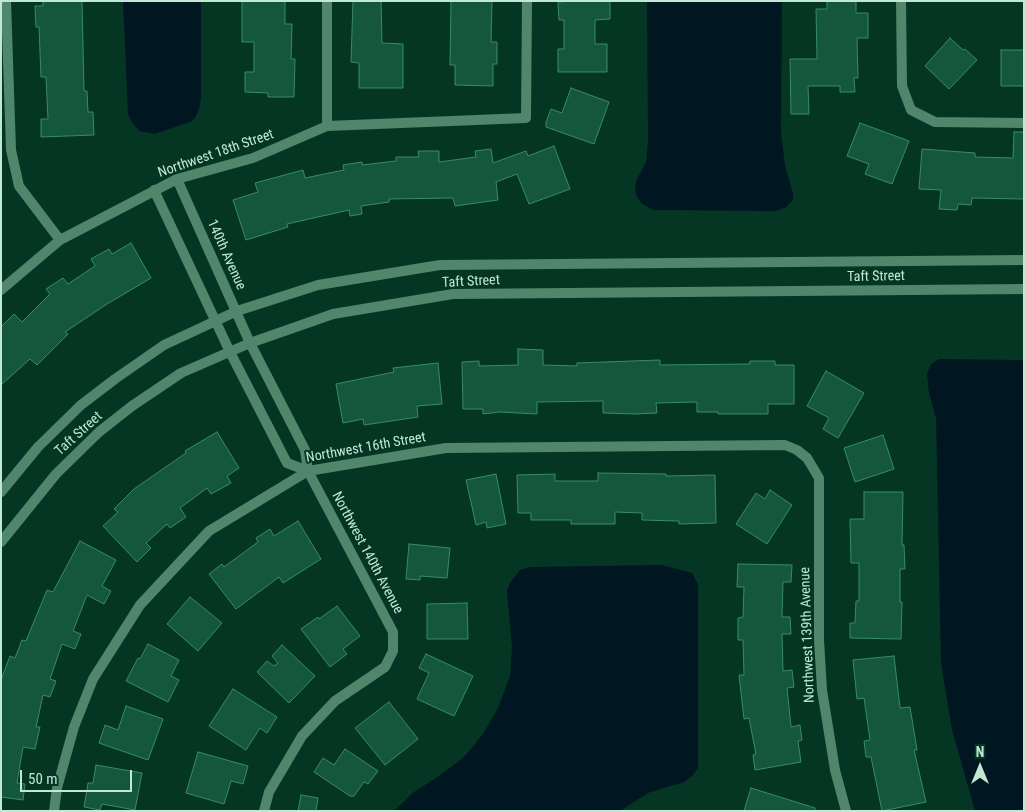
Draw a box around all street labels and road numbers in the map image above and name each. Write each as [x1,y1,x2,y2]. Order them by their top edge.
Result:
street label: Northwest 18th Street [156,126,276,182]
street label: 140th Avenue [203,217,249,293]
street label: Taft Street [847,268,905,286]
street label: Taft Street [442,272,500,292]
street label: Taft Street [52,408,106,460]
street label: Northwest 16th Street [305,429,427,467]
street label: Northwest 140th Avenue [328,489,406,617]
street label: Northwest 139th Avenue [797,567,819,703]

